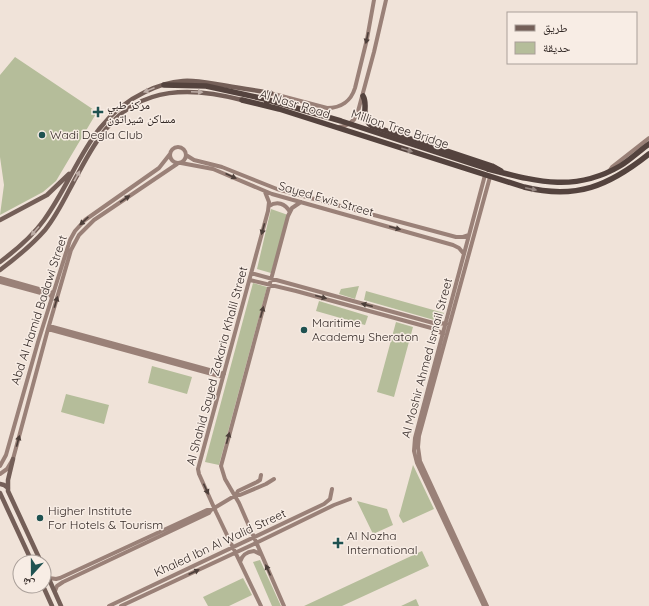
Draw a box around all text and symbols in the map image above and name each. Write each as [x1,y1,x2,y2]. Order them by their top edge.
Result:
legend [507,12,637,64]
text: طريق [543,20,568,35]
one-way arrow [363,32,369,45]
text: حديقة [543,40,571,55]
street label: Al Nasr Road [258,86,332,121]
one-way arrow [144,87,155,93]
one-way arrow [191,88,203,95]
place label: مركز طبي مساكن شيراتون [107,97,175,126]
marker: مركز طبي مساكن شيراتون [92,106,104,118]
street label: Million Tree Bridge [349,106,451,151]
place label: Wadi Degla Club [50,127,143,142]
marker: Wadi Degla Club [37,130,47,140]
one-way arrow [402,147,414,153]
one-way arrow [73,170,80,182]
one-way arrow [226,174,238,180]
street label: Sayed Ewis Street [277,178,375,219]
one-way arrow [525,186,537,192]
one-way arrow [120,195,131,203]
one-way arrow [80,216,89,225]
one-way arrow [260,224,266,236]
one-way arrow [389,225,401,231]
one-way arrow [30,226,39,237]
street label: Abd Al Hamid Badawi Street [7,233,70,387]
street label: Al Shahid Sayed Zakaria Khalil Street [183,265,250,467]
street label: Al Moshir Ahmed Ismail Street [398,276,455,439]
one-way arrow [315,295,327,301]
one-way arrow [53,296,59,308]
one-way arrow [361,302,373,308]
one-way arrow [259,306,265,318]
place label: Maritime Academy Sheraton [312,315,419,344]
marker: Maritime Academy Sheraton [299,325,309,335]
one-way arrow [226,431,232,444]
one-way arrow [15,434,21,446]
one-way arrow [203,484,209,495]
place label: Higher Institute For Hotels & Tourism [48,503,163,532]
street label: Khaled Ibn Al Walid Street [151,505,288,580]
marker: Higher Institute For Hotels & Tourism [35,513,45,523]
place label: Al Nozha International [347,528,417,557]
marker: Al Nozha International [332,537,344,549]
north arrow [12,554,52,594]
one-way arrow [264,564,270,576]
one-way arrow [188,569,200,575]
text: ش [20,574,37,592]

